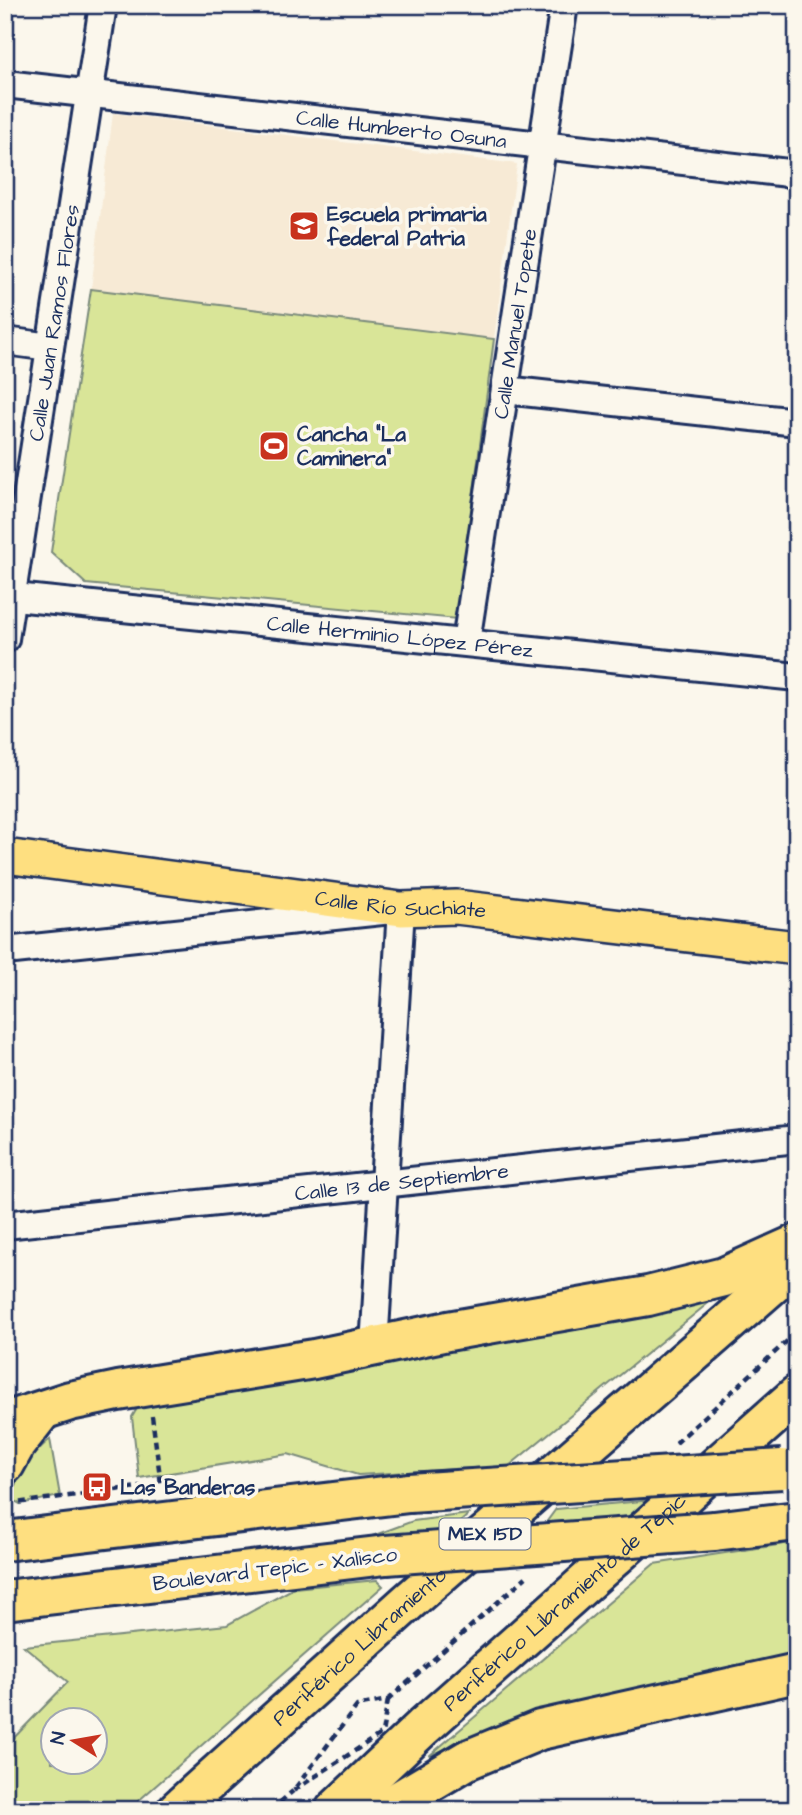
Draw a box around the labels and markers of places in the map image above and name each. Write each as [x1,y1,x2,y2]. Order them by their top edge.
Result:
place label: Escuela primaria federal Patria [326,200,487,253]
school or university icon: Escuela primaria federal Patria [287,209,321,243]
place label: Cancha "La Caminera" [297,420,406,473]
sports icon: Cancha "La Caminera" [257,429,291,463]
bus stop icon: Las Banderas [80,1470,114,1504]
place label: Las Banderas [120,1473,256,1502]

